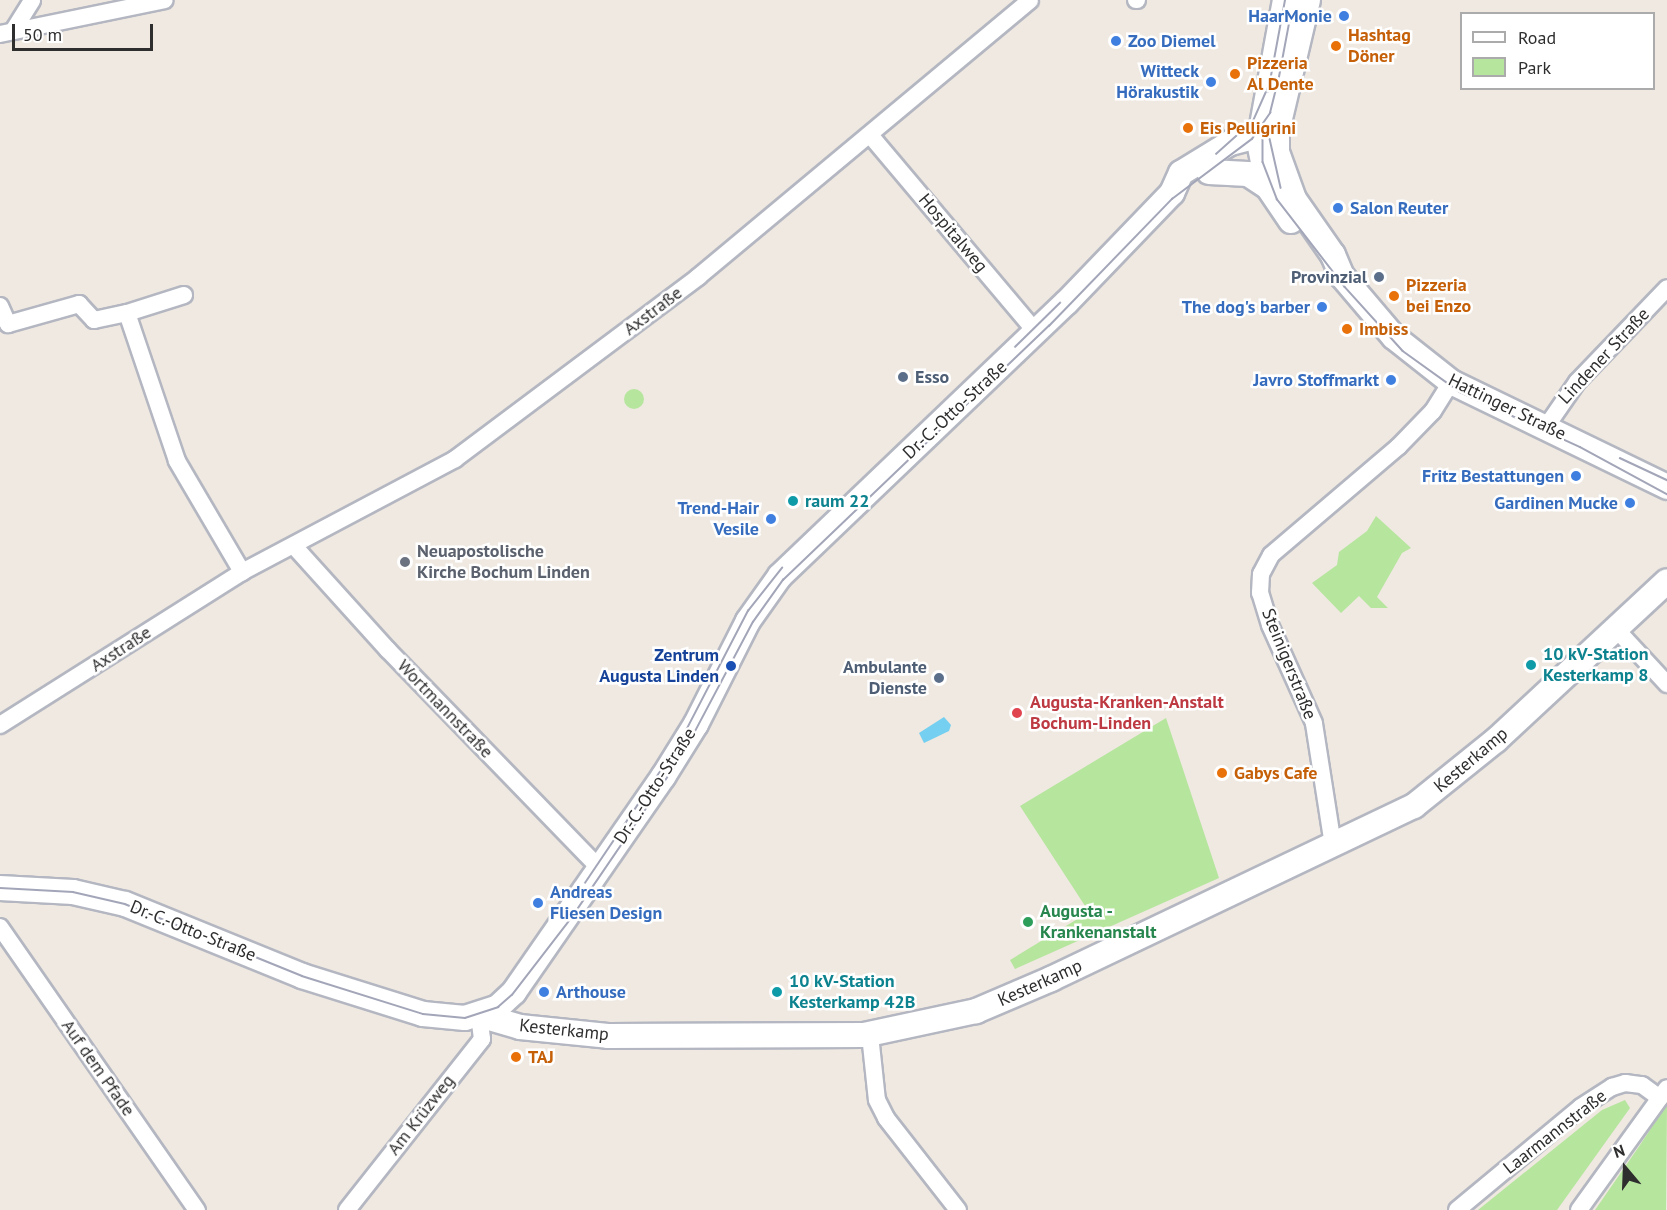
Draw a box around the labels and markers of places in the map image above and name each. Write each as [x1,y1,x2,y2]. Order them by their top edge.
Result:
place label: HaarMonie [1248,5,1332,27]
marker: HaarMonie [1337,9,1351,23]
place label: Hashtag Döner [1348,25,1411,68]
place label: Zoo Diemel [1128,30,1215,52]
marker: Zoo Diemel [1109,34,1123,48]
marker: Hashtag Döner [1329,39,1343,53]
place label: Pizzeria Al Dente [1247,53,1314,96]
place label: Witteck Hörakustik [1116,61,1199,104]
marker: Pizzeria Al Dente [1228,67,1242,81]
marker: Witteck Hörakustik [1204,75,1218,89]
place label: Eis Pelligrini [1200,117,1296,139]
marker: Eis Pelligrini [1181,121,1195,135]
place label: Salon Reuter [1350,197,1448,219]
marker: Salon Reuter [1331,201,1345,215]
place label: Provinzial [1291,266,1367,288]
marker: Provinzial [1372,270,1386,284]
place label: Pizzeria bei Enzo [1406,275,1471,318]
marker: Pizzeria bei Enzo [1387,289,1401,303]
place label: The dog's barber [1182,296,1310,318]
marker: The dog's barber [1315,300,1329,314]
place label: Imbiss [1359,318,1408,340]
marker: Imbiss [1340,322,1354,336]
place label: Esso [915,366,949,388]
place label: Javro Stoffmarkt [1253,369,1379,391]
marker: Esso [896,370,910,384]
marker: Javro Stoffmarkt [1384,373,1398,387]
place label: Fritz Bestattungen [1421,465,1564,487]
marker: Fritz Bestattungen [1569,469,1583,483]
place label: raum 22 [805,490,869,512]
place label: Gardinen Mucke [1494,492,1618,514]
marker: raum 22 [786,494,800,508]
marker: Gardinen Mucke [1623,496,1637,510]
place label: Trend-Hair Vesile [677,498,759,540]
marker: Trend-Hair Vesile [764,512,778,526]
place label: Neuapostolische Kirche Bochum Linden [417,541,590,584]
marker: Neuapostolische Kirche Bochum Linden [398,555,412,569]
place label: 10 kV-Station Kesterkamp 8 [1543,644,1648,686]
place label: Zentrum Augusta Linden [599,645,719,688]
place label: Ambulante Dienste [843,657,927,700]
marker: 10 kV-Station Kesterkamp 8 [1524,658,1538,672]
marker: Zentrum Augusta Linden [724,659,738,673]
marker: Ambulante Dienste [932,671,946,685]
place label: Augusta-Kranken-Anstalt Bochum-Linden [1030,692,1224,734]
marker: Augusta-Kranken-Anstalt Bochum-Linden [1008,704,1026,722]
place label: Gabys Cafe [1234,762,1318,784]
marker: Gabys Cafe [1215,766,1229,780]
place label: Andreas Fliesen Design [550,882,662,924]
marker: Andreas Fliesen Design [531,896,545,910]
place label: Augusta - Krankenanstalt [1040,901,1157,944]
marker: Augusta - Krankenanstalt [1021,915,1035,929]
place label: 10 kV-Station Kesterkamp 42B [789,971,915,1014]
place label: Arthouse [556,981,626,1003]
marker: Arthouse [537,985,551,999]
marker: 10 kV-Station Kesterkamp 42B [770,985,784,999]
place label: TAJ [528,1046,554,1068]
marker: TAJ [509,1050,523,1064]

